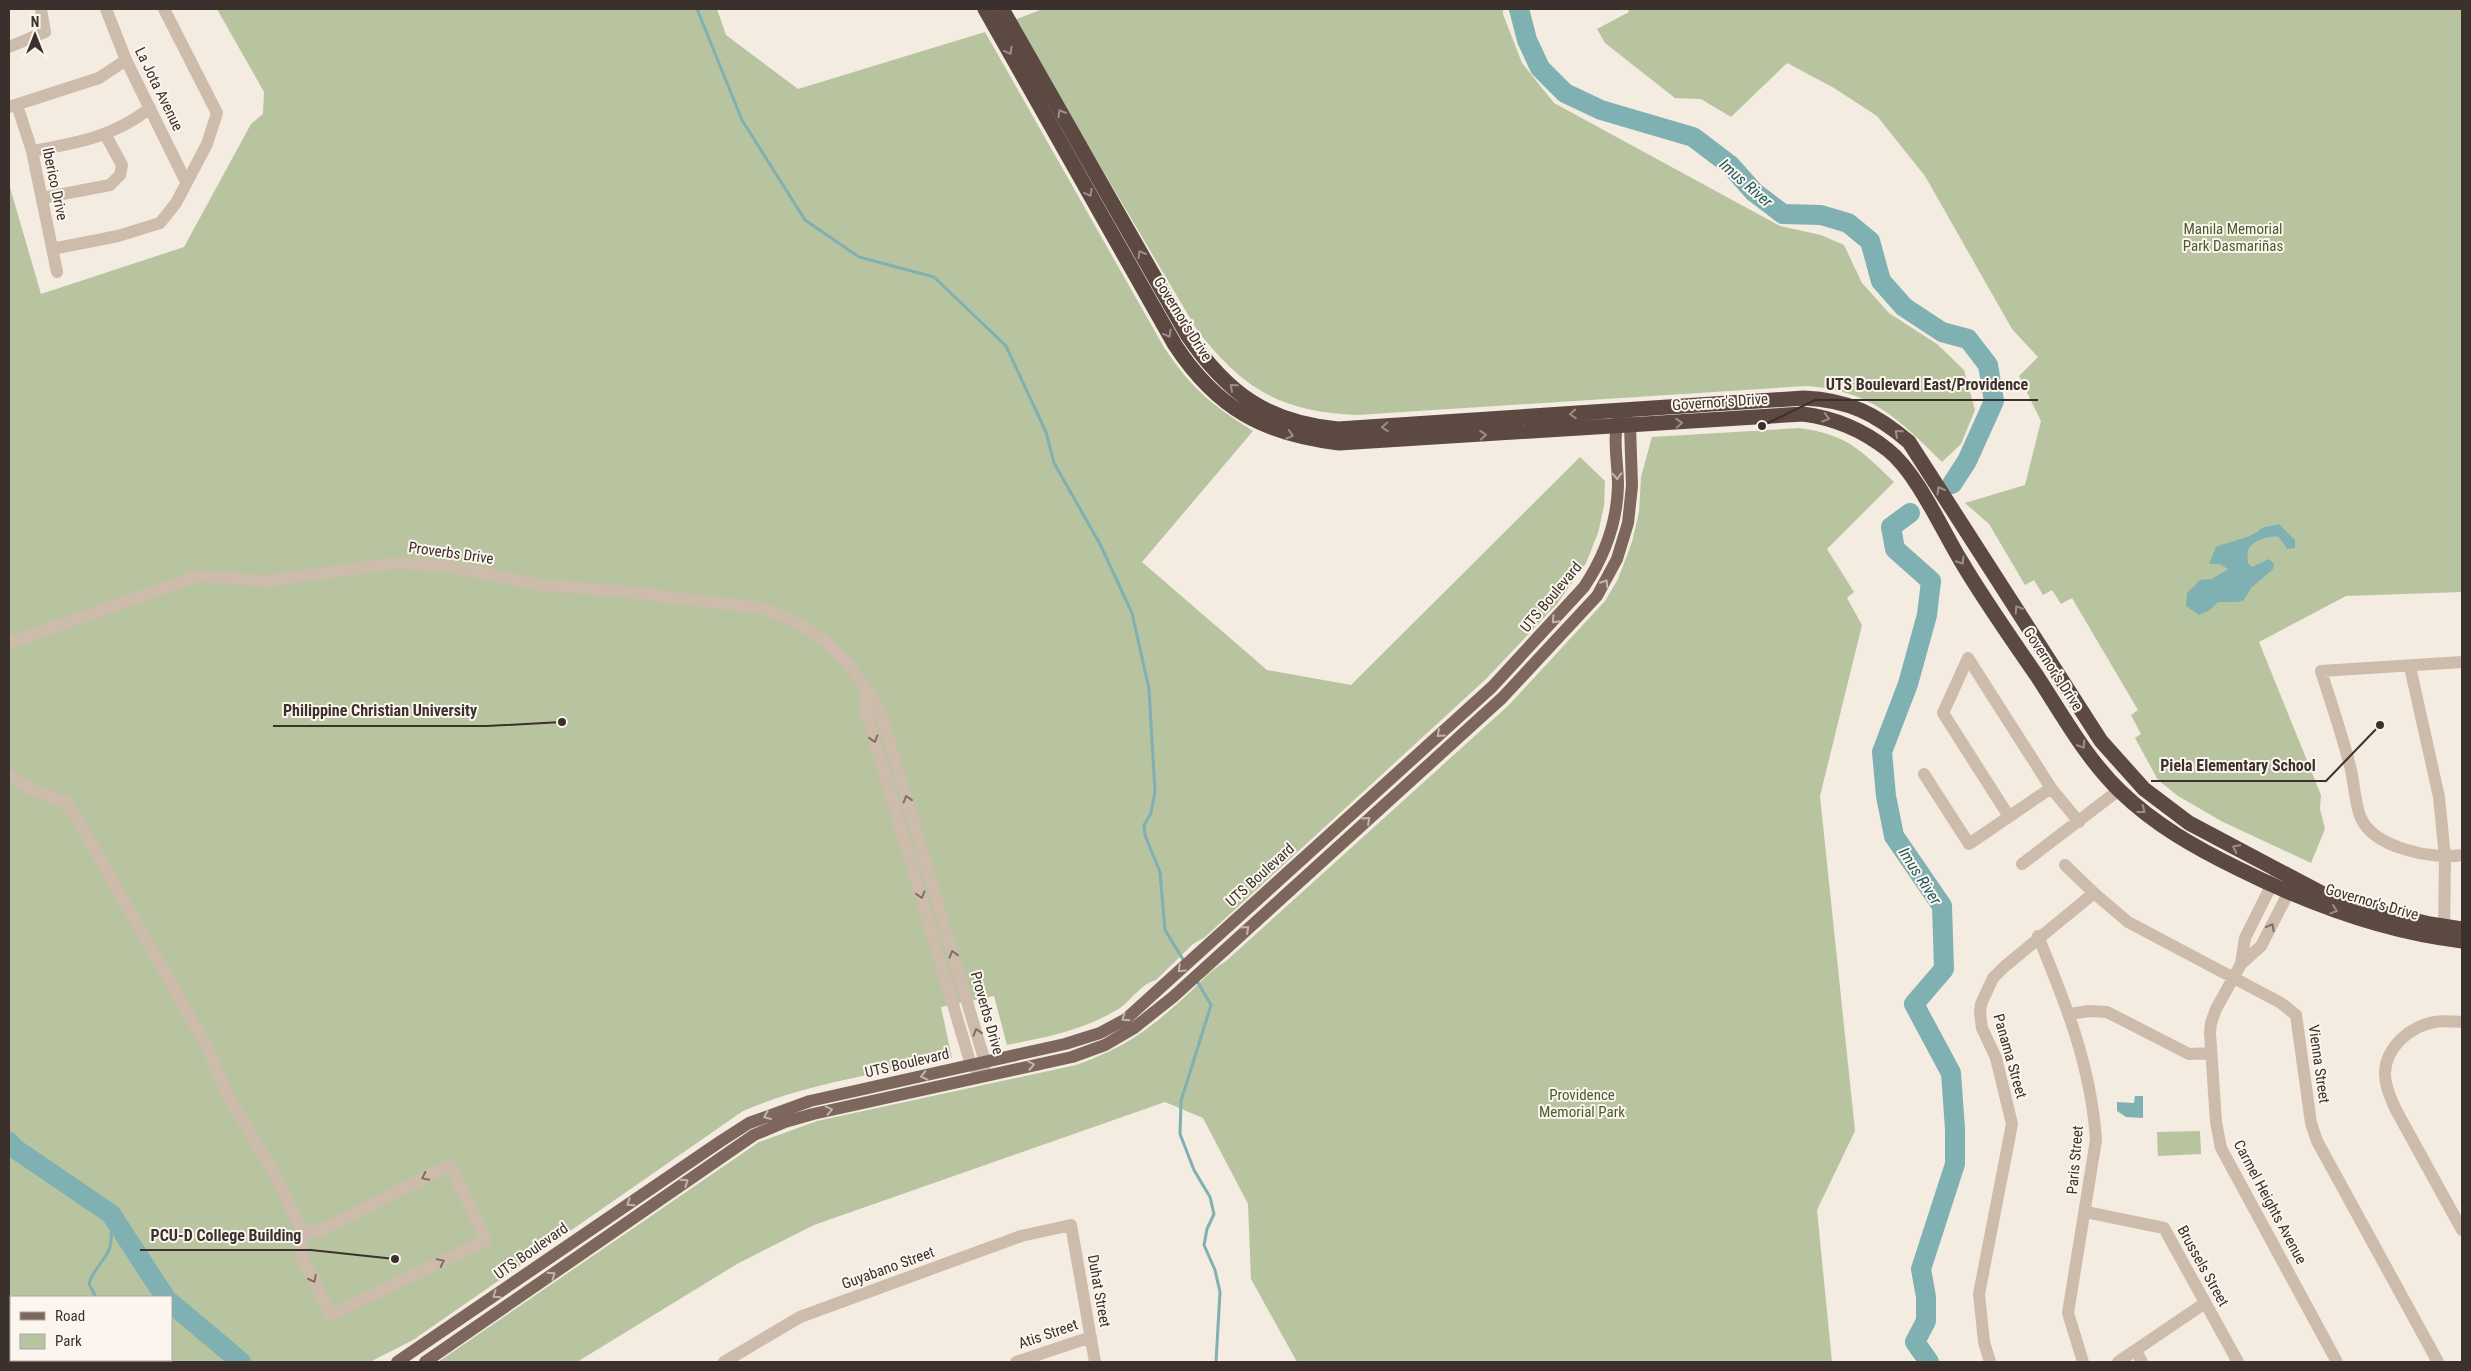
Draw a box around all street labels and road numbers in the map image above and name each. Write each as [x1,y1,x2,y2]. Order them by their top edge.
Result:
street label: La Jota Avenue [131,44,187,134]
street label: Iberico Drive [39,146,71,222]
street label: Governor's Drive [1150,274,1216,364]
street label: Governor's Drive [1672,390,1768,414]
street label: Proverbs Drive [407,538,495,568]
street label: UTS Boulevard [1516,558,1586,636]
street label: Governor's Drive [2019,624,2087,714]
street label: UTS Boulevard [1222,840,1298,910]
street label: Governor's Drive [2323,880,2421,924]
street label: Proverbs Drive [967,969,1007,1057]
street label: Panama Street [1989,1012,2031,1100]
street label: Vienna Street [2305,1024,2333,1104]
street label: UTS Boulevard [863,1045,951,1081]
street label: Paris Street [2063,1125,2087,1195]
street label: Carmel Heights Avenue [2230,1137,2310,1267]
street label: UTS Boulevard [491,1219,571,1283]
street label: Brussels Street [2173,1222,2233,1310]
street label: Guyabano Street [839,1243,937,1293]
street label: Duhat Street [1084,1253,1114,1329]
street label: Atis Street [1016,1315,1080,1353]

